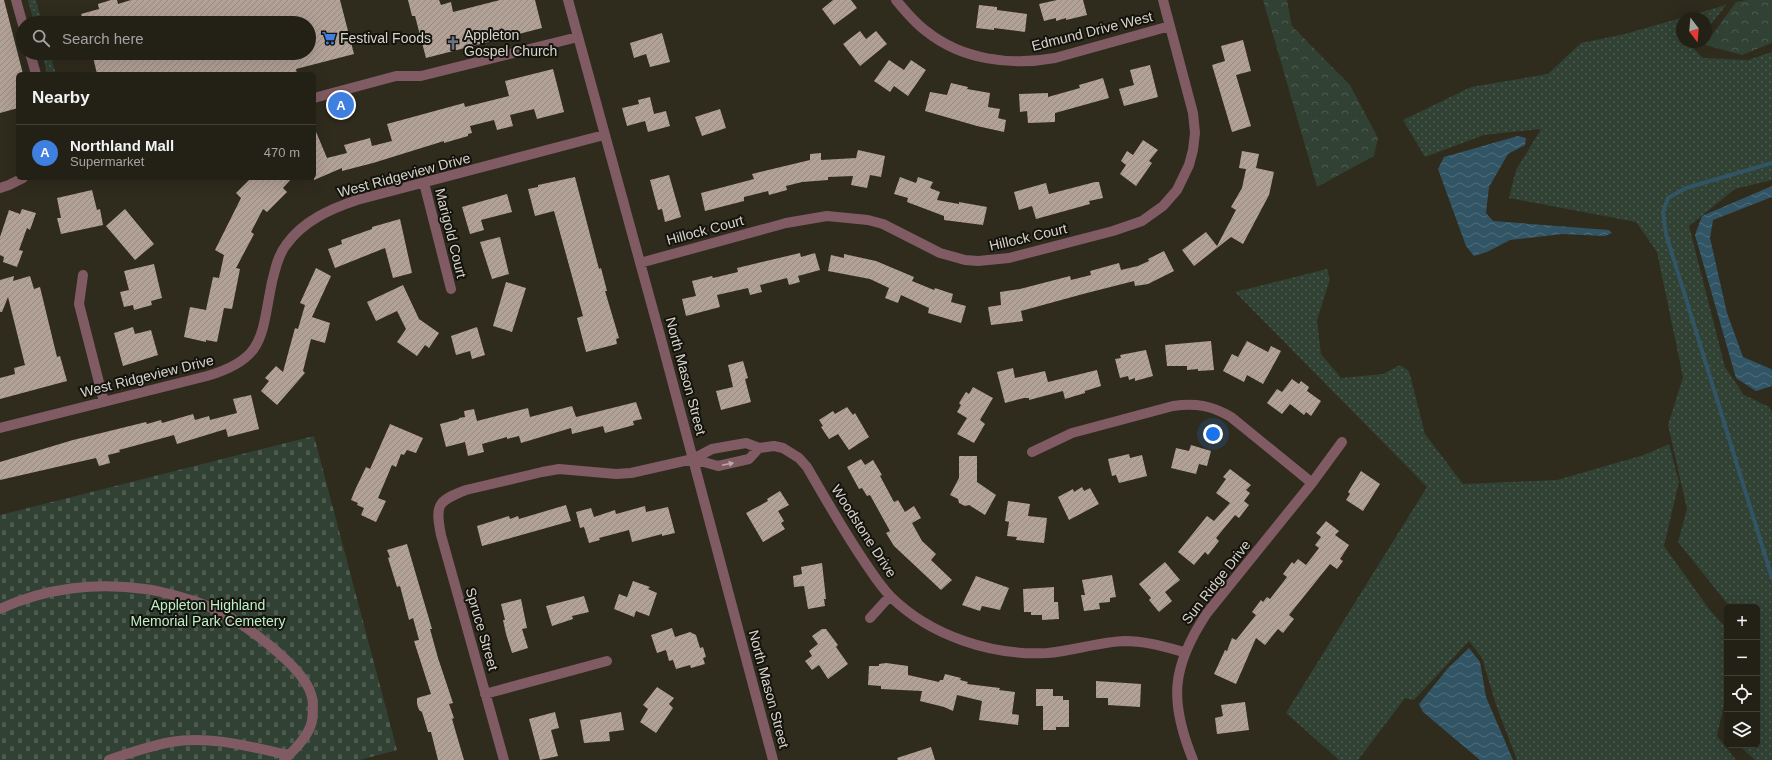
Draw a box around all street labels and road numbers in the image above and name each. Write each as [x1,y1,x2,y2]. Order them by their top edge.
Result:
street label: Edmund Drive West [1030,8,1154,54]
street label: West Ridgeview Drive [336,150,472,200]
street label: Marigold Court [432,187,470,280]
street label: Hillock Court [665,212,745,248]
street label: Hillock Court [988,220,1069,254]
street label: North Mason Street [663,315,709,437]
street label: West Ridgeview Drive [79,352,215,400]
street label: Woodstone Drive [828,482,900,580]
street label: Sun Ridge Drive [1178,537,1254,627]
street label: Spruce Street [463,586,502,672]
street label: North Mason Street [746,628,792,750]

